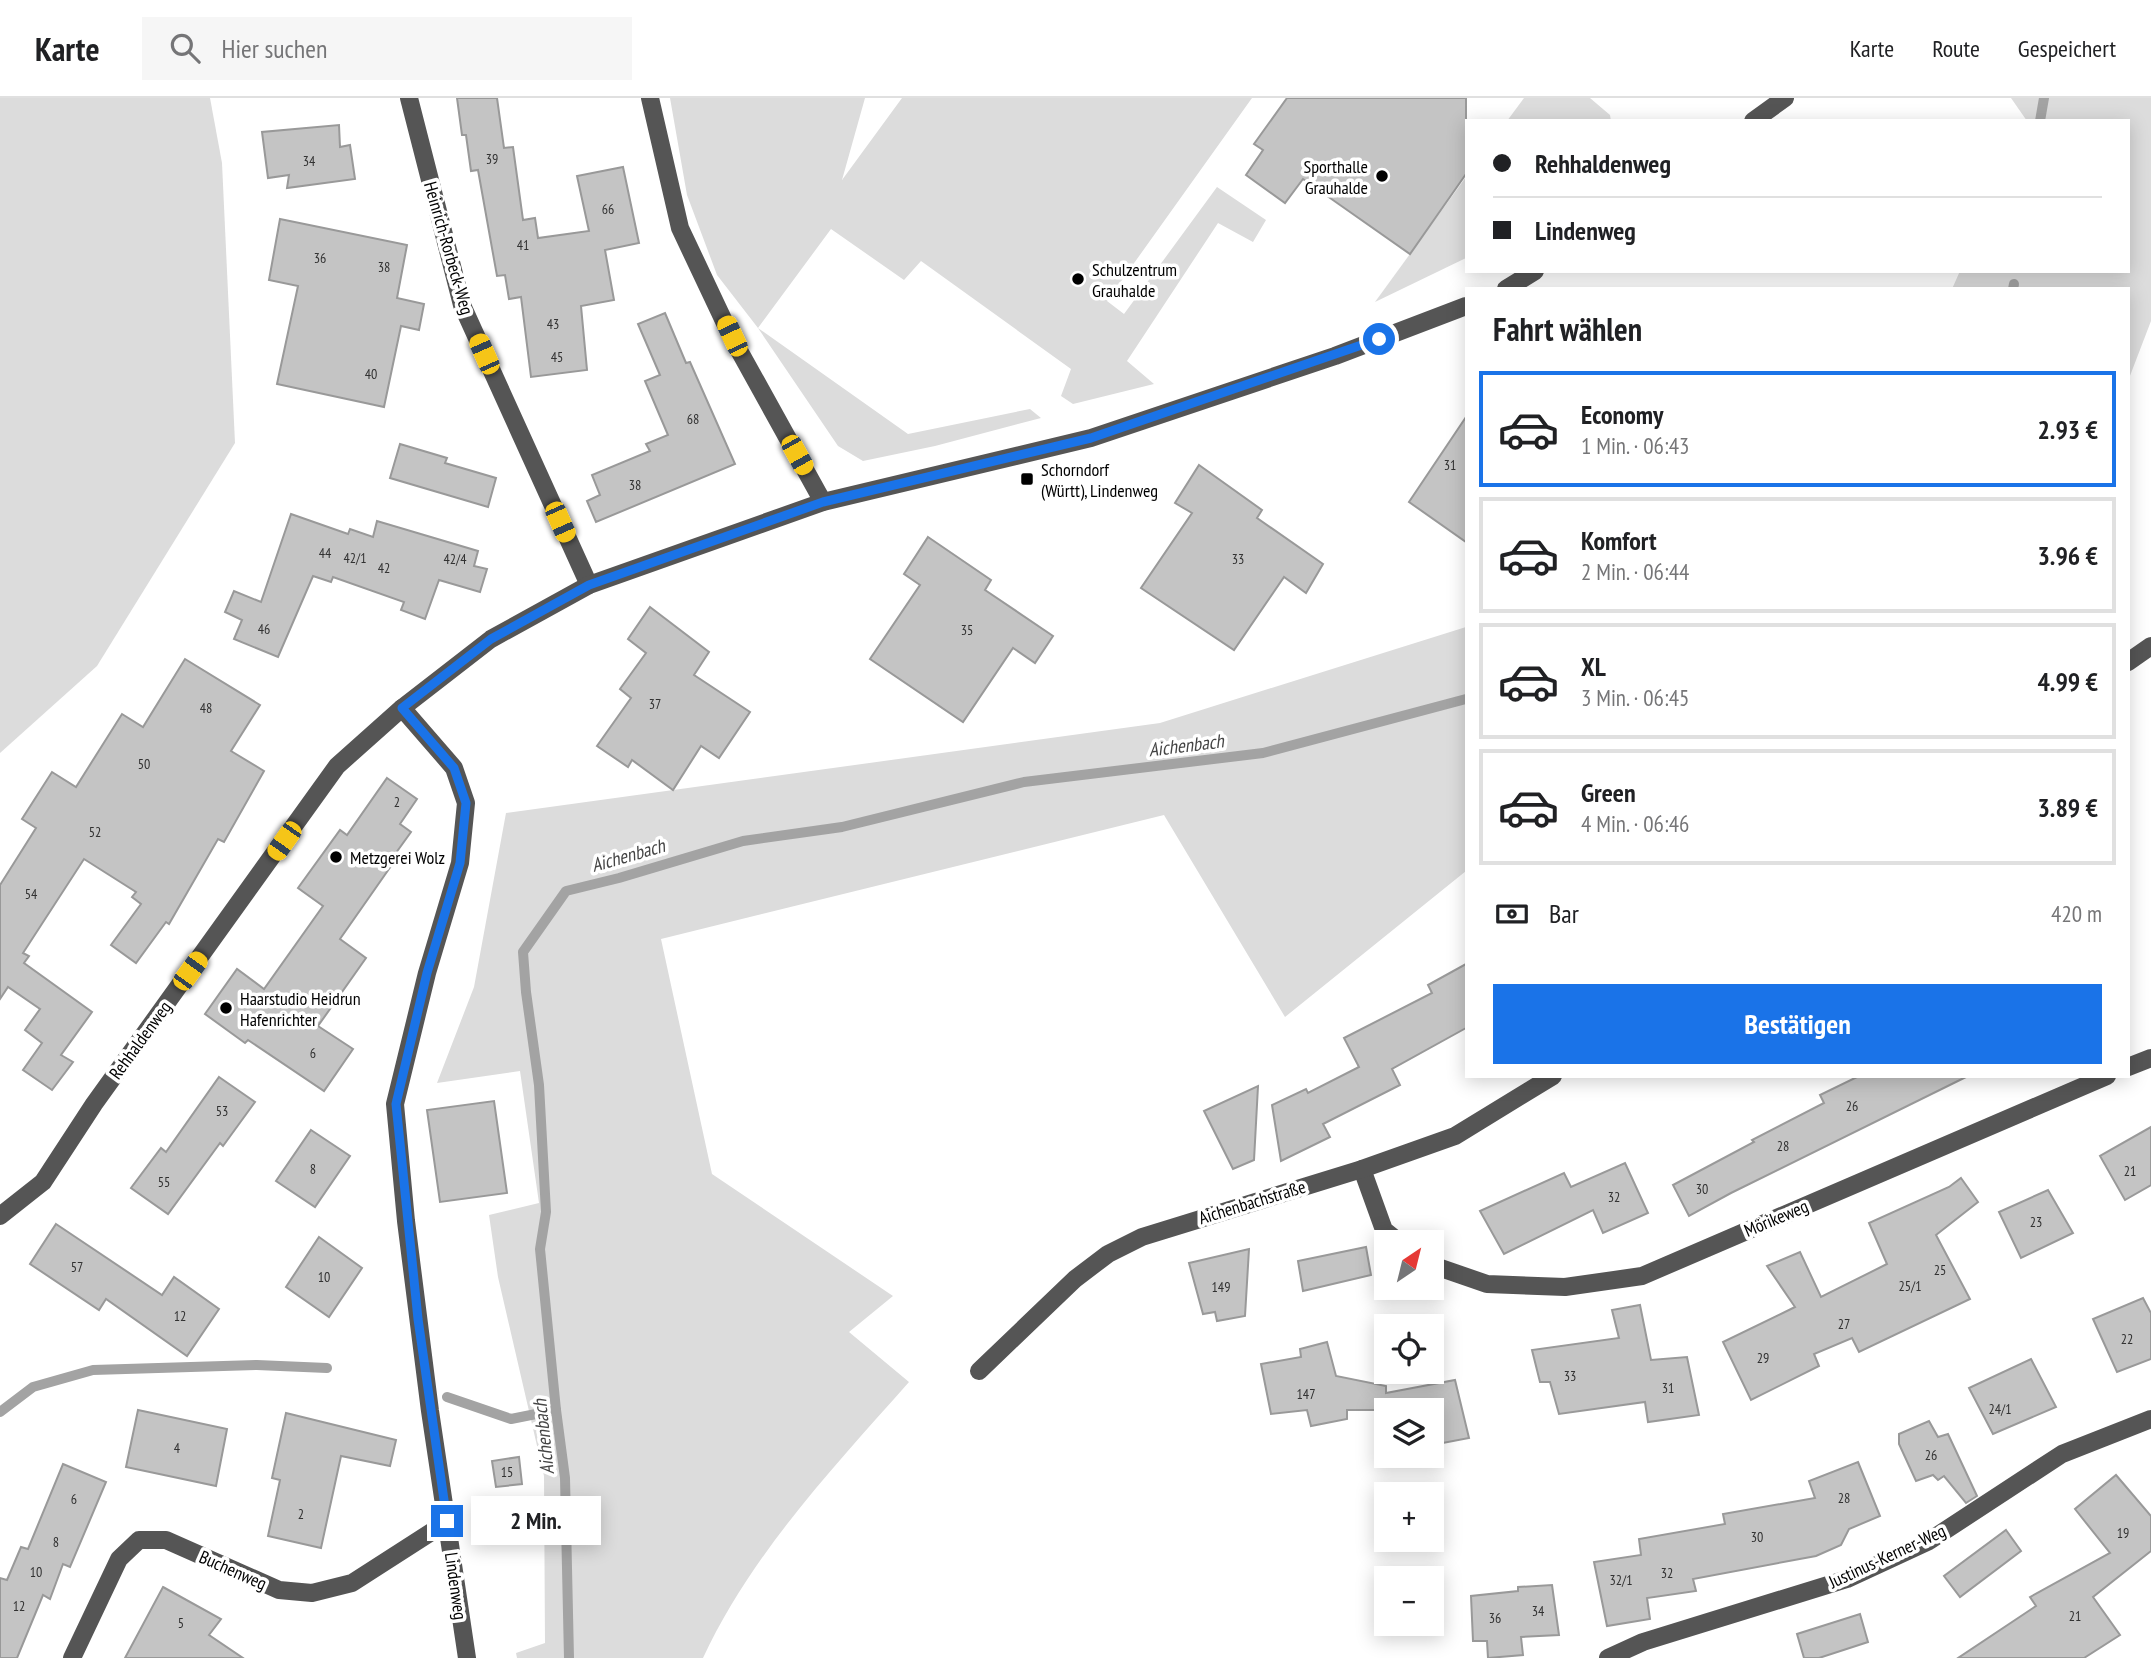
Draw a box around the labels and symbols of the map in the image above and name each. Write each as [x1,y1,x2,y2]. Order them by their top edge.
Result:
house number: 39 [486,150,498,168]
house number: 34 [303,152,316,170]
place label: Sporthalle Grauhalde [1303,155,1368,199]
marker: Sporthalle Grauhalde [1374,168,1390,184]
street label: Heinrich-Rorbeck-Weg [419,179,479,317]
house number: 66 [602,200,614,218]
house number: 41 [517,236,529,254]
house number: 36 [314,249,326,267]
house number: 38 [378,258,390,276]
place label: Schulzentrum Grauhalde [1092,258,1177,302]
marker: Schulzentrum Grauhalde [1070,271,1086,287]
car [714,313,751,359]
house number: 43 [547,315,559,333]
route start [1363,323,1395,355]
car [466,331,503,377]
house number: 45 [551,348,563,366]
house number: 40 [365,365,377,383]
house number: 68 [687,410,699,428]
car [778,432,817,478]
house number: 31 [1444,456,1456,474]
place label: Schorndorf (Württ), Lindenweg [1041,458,1158,502]
marker: Schorndorf (Württ), Lindenweg [1019,471,1035,487]
house number: 38 [629,476,641,494]
car [542,499,579,545]
house number: 44 [319,544,332,562]
house number: 42/1 [343,549,367,567]
house number: 42/4 [443,550,467,568]
house number: 33 [1232,550,1244,568]
house number: 42 [378,559,390,577]
house number: 46 [258,620,270,638]
house number: 35 [961,621,973,639]
house number: 37 [649,695,661,713]
house number: 48 [200,699,212,717]
water label: Aichenbach [1147,728,1226,762]
house number: 50 [138,755,150,773]
house number: 2 [394,793,400,811]
car [264,818,305,864]
house number: 52 [89,823,101,841]
water label: Aichenbach [588,833,669,877]
place label: Metzgerei Wolz [350,846,445,869]
marker: Metzgerei Wolz [328,849,344,865]
house number: 54 [25,885,38,903]
car [170,948,211,994]
place label: Haarstudio Heidrun Hafenrichter [240,987,361,1031]
street label: Rehhaldenweg [104,996,176,1084]
marker: Haarstudio Heidrun Hafenrichter [218,1000,234,1016]
house number: 6 [310,1044,316,1062]
house number: 26 [1846,1097,1858,1115]
house number: 53 [216,1102,228,1120]
house number: 28 [1777,1137,1789,1155]
house number: 8 [310,1160,316,1178]
house number: 21 [2124,1162,2136,1180]
house number: 55 [158,1173,170,1191]
street label: Aichenbachstraße [1196,1175,1308,1229]
house number: 30 [1696,1180,1708,1198]
house number: 32 [1608,1188,1620,1206]
street label: Mörikeweg [1740,1194,1812,1242]
house number: 23 [2030,1213,2042,1231]
north arrow [1374,1230,1444,1300]
house number: 57 [71,1258,83,1276]
house number: 25 [1934,1261,1946,1279]
house number: 10 [318,1268,330,1286]
house number: 25/1 [1898,1277,1922,1295]
house number: 149 [1212,1278,1230,1296]
house number: 12 [174,1307,186,1325]
house number: 27 [1838,1315,1850,1333]
house number: 22 [2121,1330,2133,1348]
house number: 29 [1757,1349,1769,1367]
house number: 33 [1564,1367,1576,1385]
house number: 31 [1662,1379,1674,1397]
house number: 147 [1297,1385,1315,1403]
water label: Aichenbach [527,1397,559,1476]
house number: 24/1 [1988,1400,2012,1418]
house number: 4 [174,1439,181,1457]
house number: 26 [1925,1446,1937,1464]
house number: 15 [501,1463,513,1481]
house number: 28 [1838,1489,1850,1507]
house number: 6 [71,1490,77,1508]
callout: 2 Min. [472,1496,601,1546]
house number: 2 [298,1505,304,1523]
route end [431,1505,463,1537]
street label: Justinus-Kerner-Weg [1824,1519,1949,1594]
house number: 19 [2117,1524,2129,1542]
house number: 30 [1751,1528,1763,1546]
house number: 8 [53,1533,59,1551]
street label: Buchenweg [196,1545,270,1595]
street label: Lindenweg [440,1551,472,1621]
house number: 10 [30,1563,42,1581]
house number: 32 [1661,1564,1673,1582]
house number: 32/1 [1609,1571,1633,1589]
house number: 12 [13,1597,25,1615]
house number: 34 [1532,1602,1545,1620]
house number: 21 [2069,1607,2081,1625]
house number: 36 [1489,1609,1501,1627]
house number: 5 [178,1614,184,1632]

